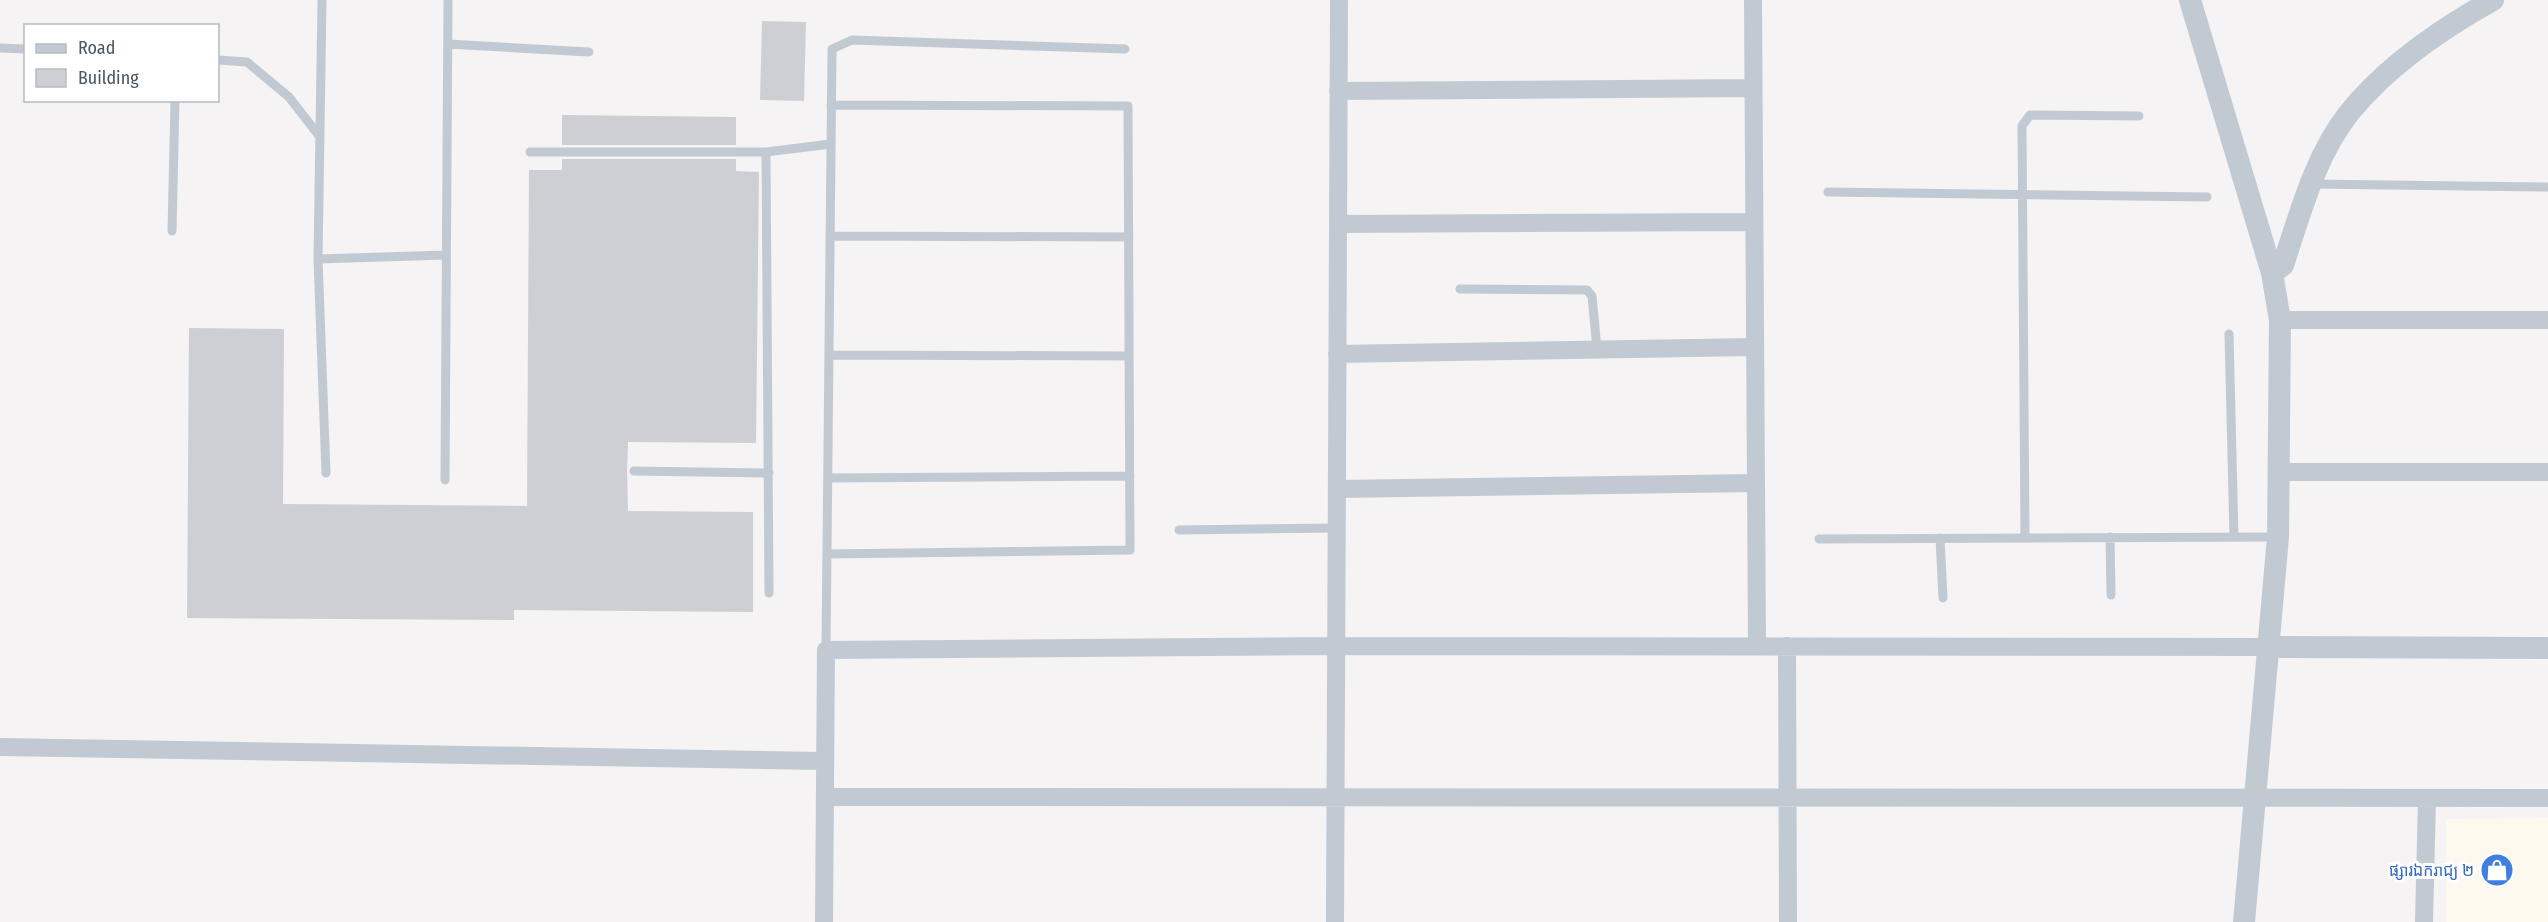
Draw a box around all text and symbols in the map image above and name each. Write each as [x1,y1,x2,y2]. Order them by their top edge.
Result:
legend [24,24,219,102]
text: Road [78,37,115,59]
text: Building [78,67,139,89]
shop icon: ផ្សារឯករាជ្យ ២ [2479,852,2515,888]
place label: ផ្សារឯករាជ្យ ២ [2389,861,2474,880]

